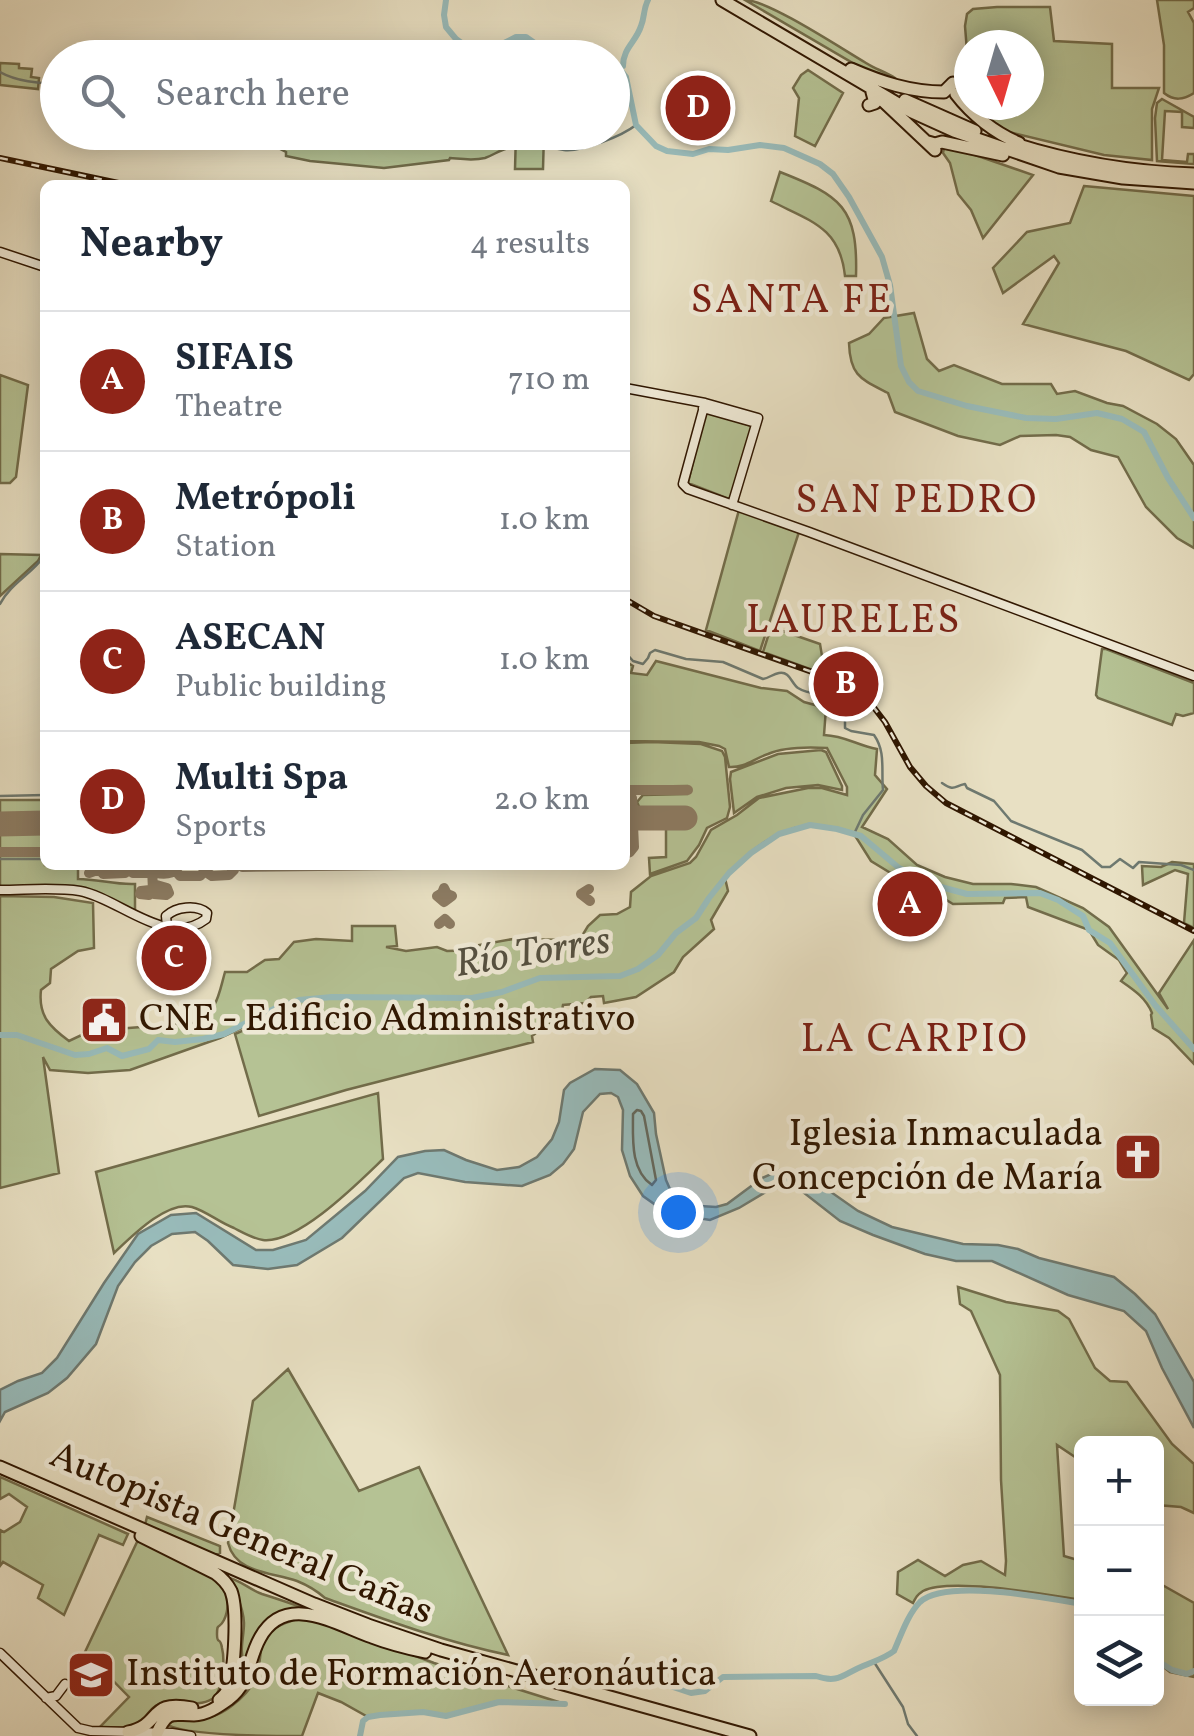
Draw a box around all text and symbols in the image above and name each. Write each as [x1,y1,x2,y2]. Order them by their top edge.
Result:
north arrow [954,30,1044,120]
search box [40,40,630,150]
icon: search [75,68,130,123]
text: Search here [155,69,350,122]
pin: D [666,70,730,146]
text: Nearby [80,216,223,275]
text: 4 results [470,223,590,267]
district label: SANTA FE [690,274,894,330]
text: SIFAIS [175,333,294,386]
text: A [101,359,124,403]
text: 710 m [508,359,590,403]
text: Theatre [175,386,283,430]
text: Metrópoli [175,473,356,526]
district label: SAN PEDRO [795,474,1039,530]
text: B [102,499,123,543]
text: 1.0 km [499,499,590,543]
text: Station [175,526,276,570]
district label: LAURELES [746,594,962,650]
text: ASECAN [175,613,326,666]
text: C [102,639,123,683]
text: 1.0 km [499,639,590,683]
pin: B [814,646,878,722]
text: Public building [175,666,387,710]
text: Multi Spa [175,753,348,806]
text: D [101,779,124,823]
text: 2.0 km [494,779,590,823]
text: Sports [175,806,266,850]
pin: A [878,866,942,942]
water label: Río Torres [451,914,615,994]
pin: C [142,920,206,996]
public building icon: CNE - Edificio Administrativo [78,994,130,1046]
place label: CNE - Edificio Administrativo [139,994,635,1047]
district label: LA CARPIO [801,1013,1029,1069]
place label: Iglesia Inmaculada Concepción de María [752,1109,1103,1206]
church icon: Iglesia Inmaculada Concepción de María [1112,1131,1164,1183]
your location [653,1187,704,1238]
street label: Autopista General Cañas [41,1430,441,1640]
map controls [1074,1436,1164,1706]
button: + [1074,1436,1164,1526]
button: − [1074,1526,1164,1616]
button: layers [1074,1616,1164,1706]
school or university icon: Instituto de Formación Aeronáutica [65,1649,117,1701]
place label: Instituto de Formación Aeronáutica [126,1649,717,1702]

